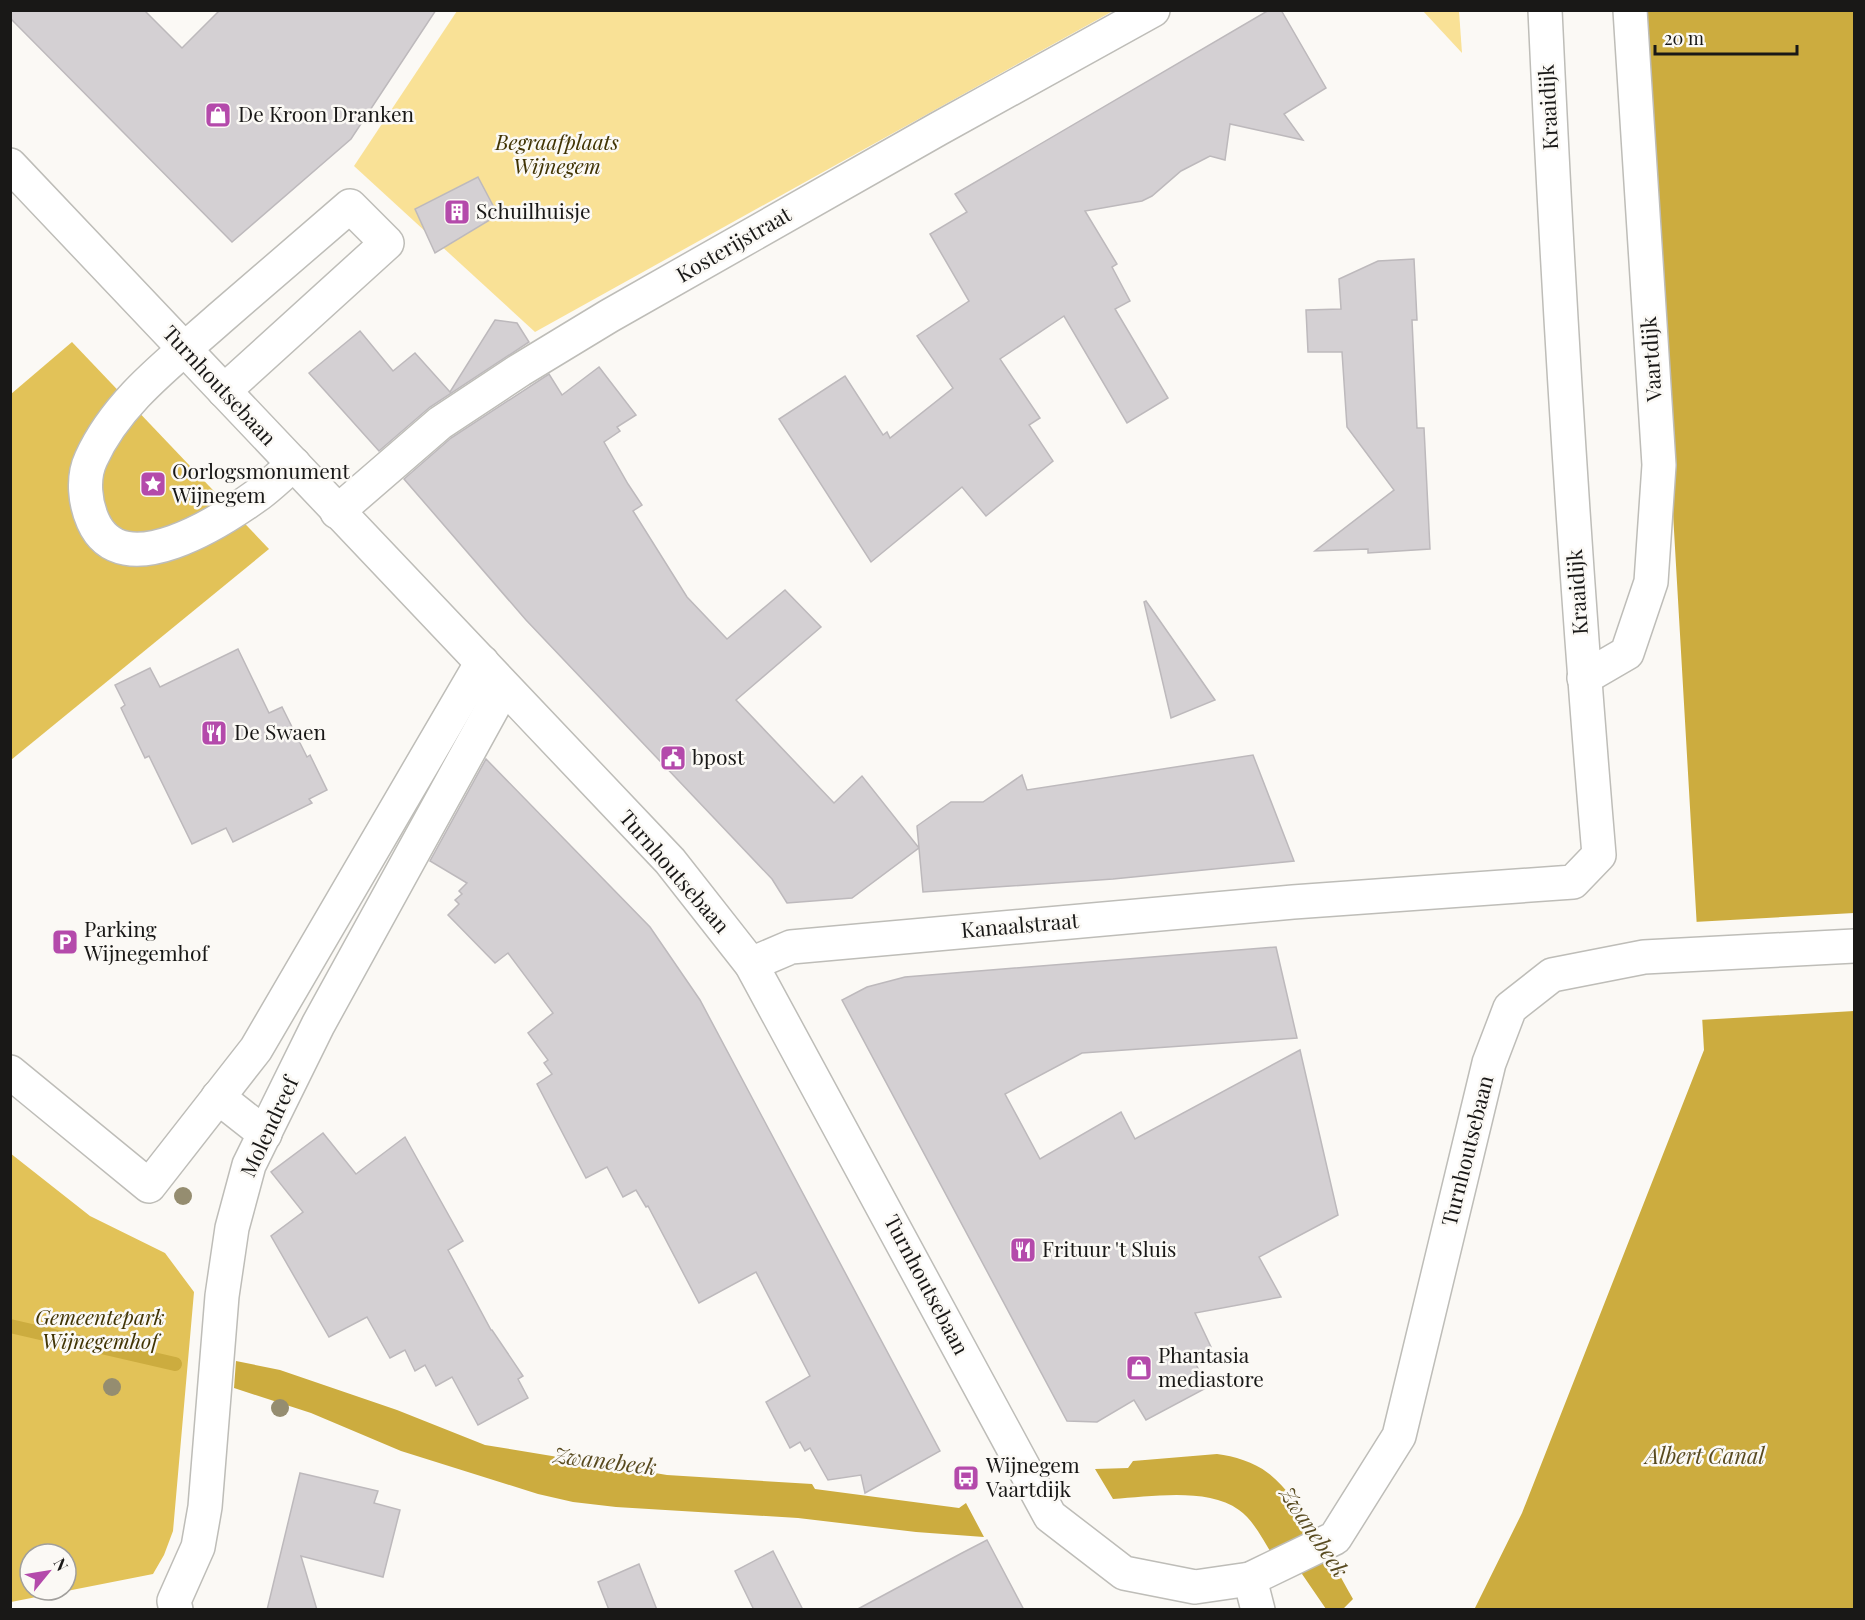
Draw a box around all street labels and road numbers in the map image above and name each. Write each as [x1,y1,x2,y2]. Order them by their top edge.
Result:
street label: Kraaidijk [1531,63,1563,151]
street label: Kosterijstraat [670,199,796,287]
street label: Vaartdijk [1633,315,1667,404]
street label: Turnhoutsebaan [158,319,284,451]
street label: Kraaidijk [1559,548,1593,636]
street label: Turnhoutsebaan [614,803,737,938]
street label: Kanaalstraat [960,905,1080,943]
street label: Molendreef [233,1070,304,1181]
street label: Turnhoutsebaan [1434,1072,1498,1229]
street label: Turnhoutsebaan [879,1209,977,1359]

